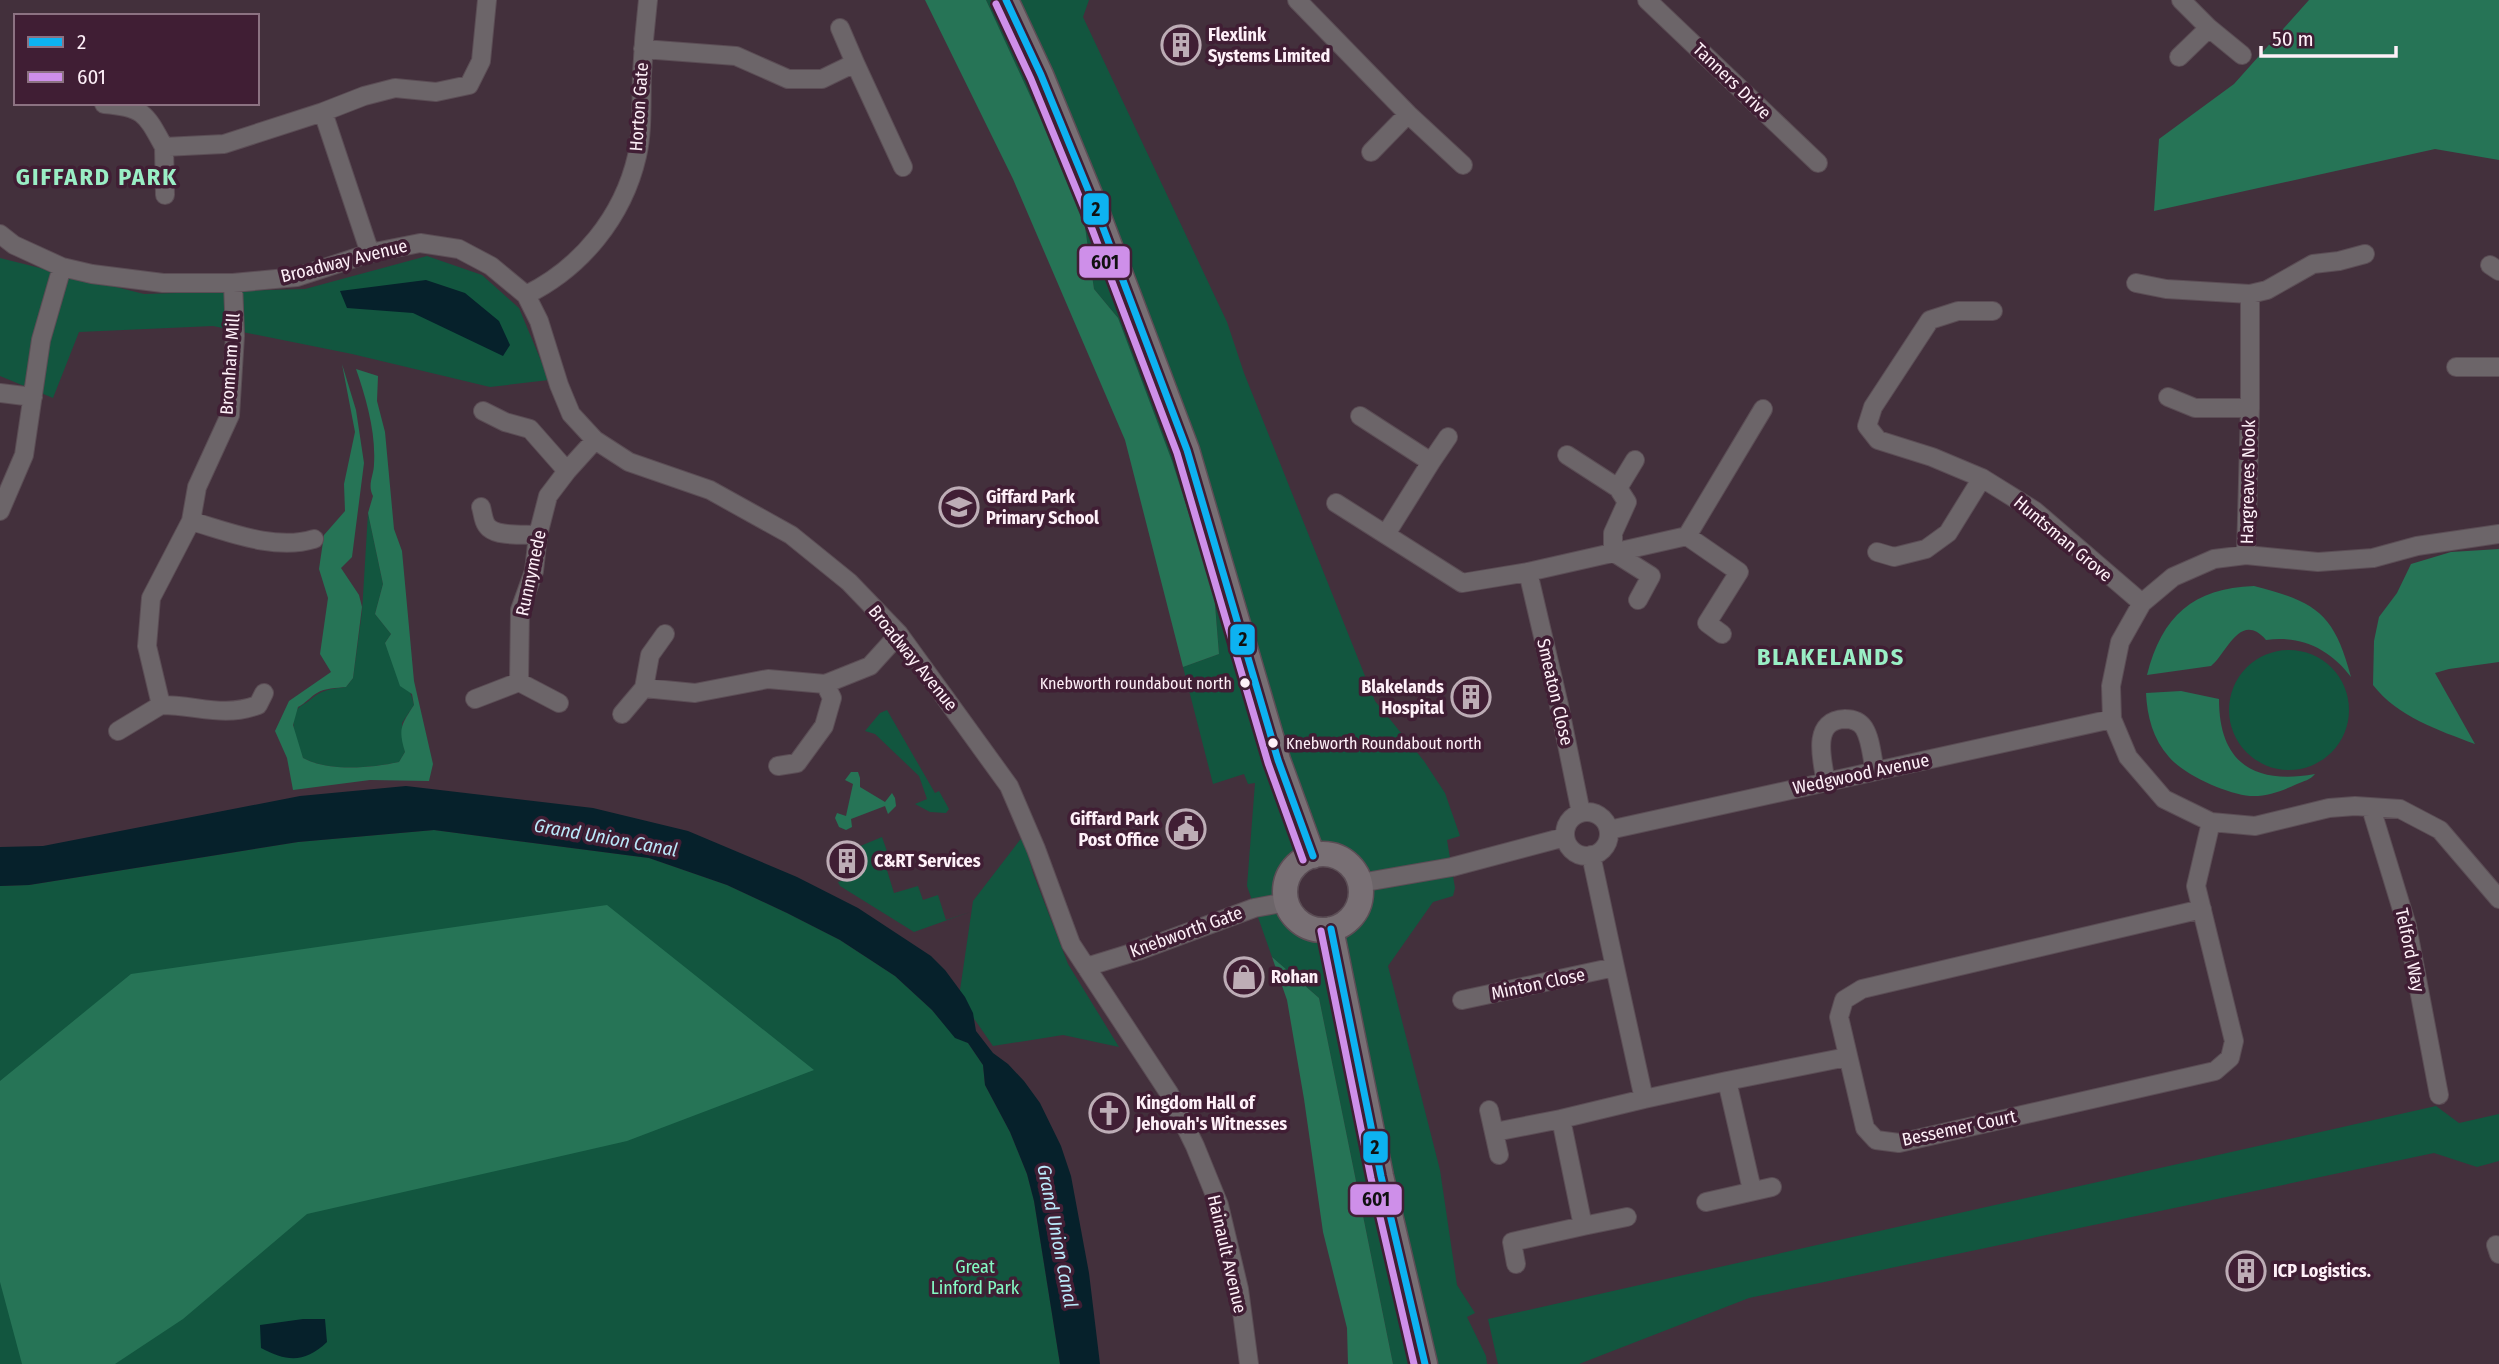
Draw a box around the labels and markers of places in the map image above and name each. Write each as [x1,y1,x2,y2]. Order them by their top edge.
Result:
building icon: Flexlink Systems Limited [1160,24,1202,66]
place label: Flexlink Systems Limited [1208,24,1330,67]
school or university icon: Giffard Park Primary School [938,486,980,528]
place label: Giffard Park Primary School [986,486,1099,529]
place label: Knebworth roundabout north [1040,674,1232,693]
marker: Knebworth roundabout north [1238,676,1252,690]
place label: Blakelands Hospital [1361,676,1444,719]
building icon: Blakelands Hospital [1450,676,1492,718]
place label: Knebworth Roundabout north [1286,734,1482,753]
marker: Knebworth Roundabout north [1266,736,1280,750]
place label: Giffard Park Post Office [1070,808,1160,851]
public building icon: Giffard Park Post Office [1165,808,1207,850]
building icon: C&RT Services [826,840,868,882]
place label: C&RT Services [874,850,981,872]
shop icon: Rohan [1223,956,1265,998]
place label: Rohan [1271,966,1318,988]
church icon: Kingdom Hall of Jehovah's Witnesses [1088,1092,1130,1134]
place label: Kingdom Hall of Jehovah's Witnesses [1135,1092,1287,1135]
building icon: ICP Logistics. [2225,1250,2267,1292]
place label: ICP Logistics. [2273,1260,2371,1282]

